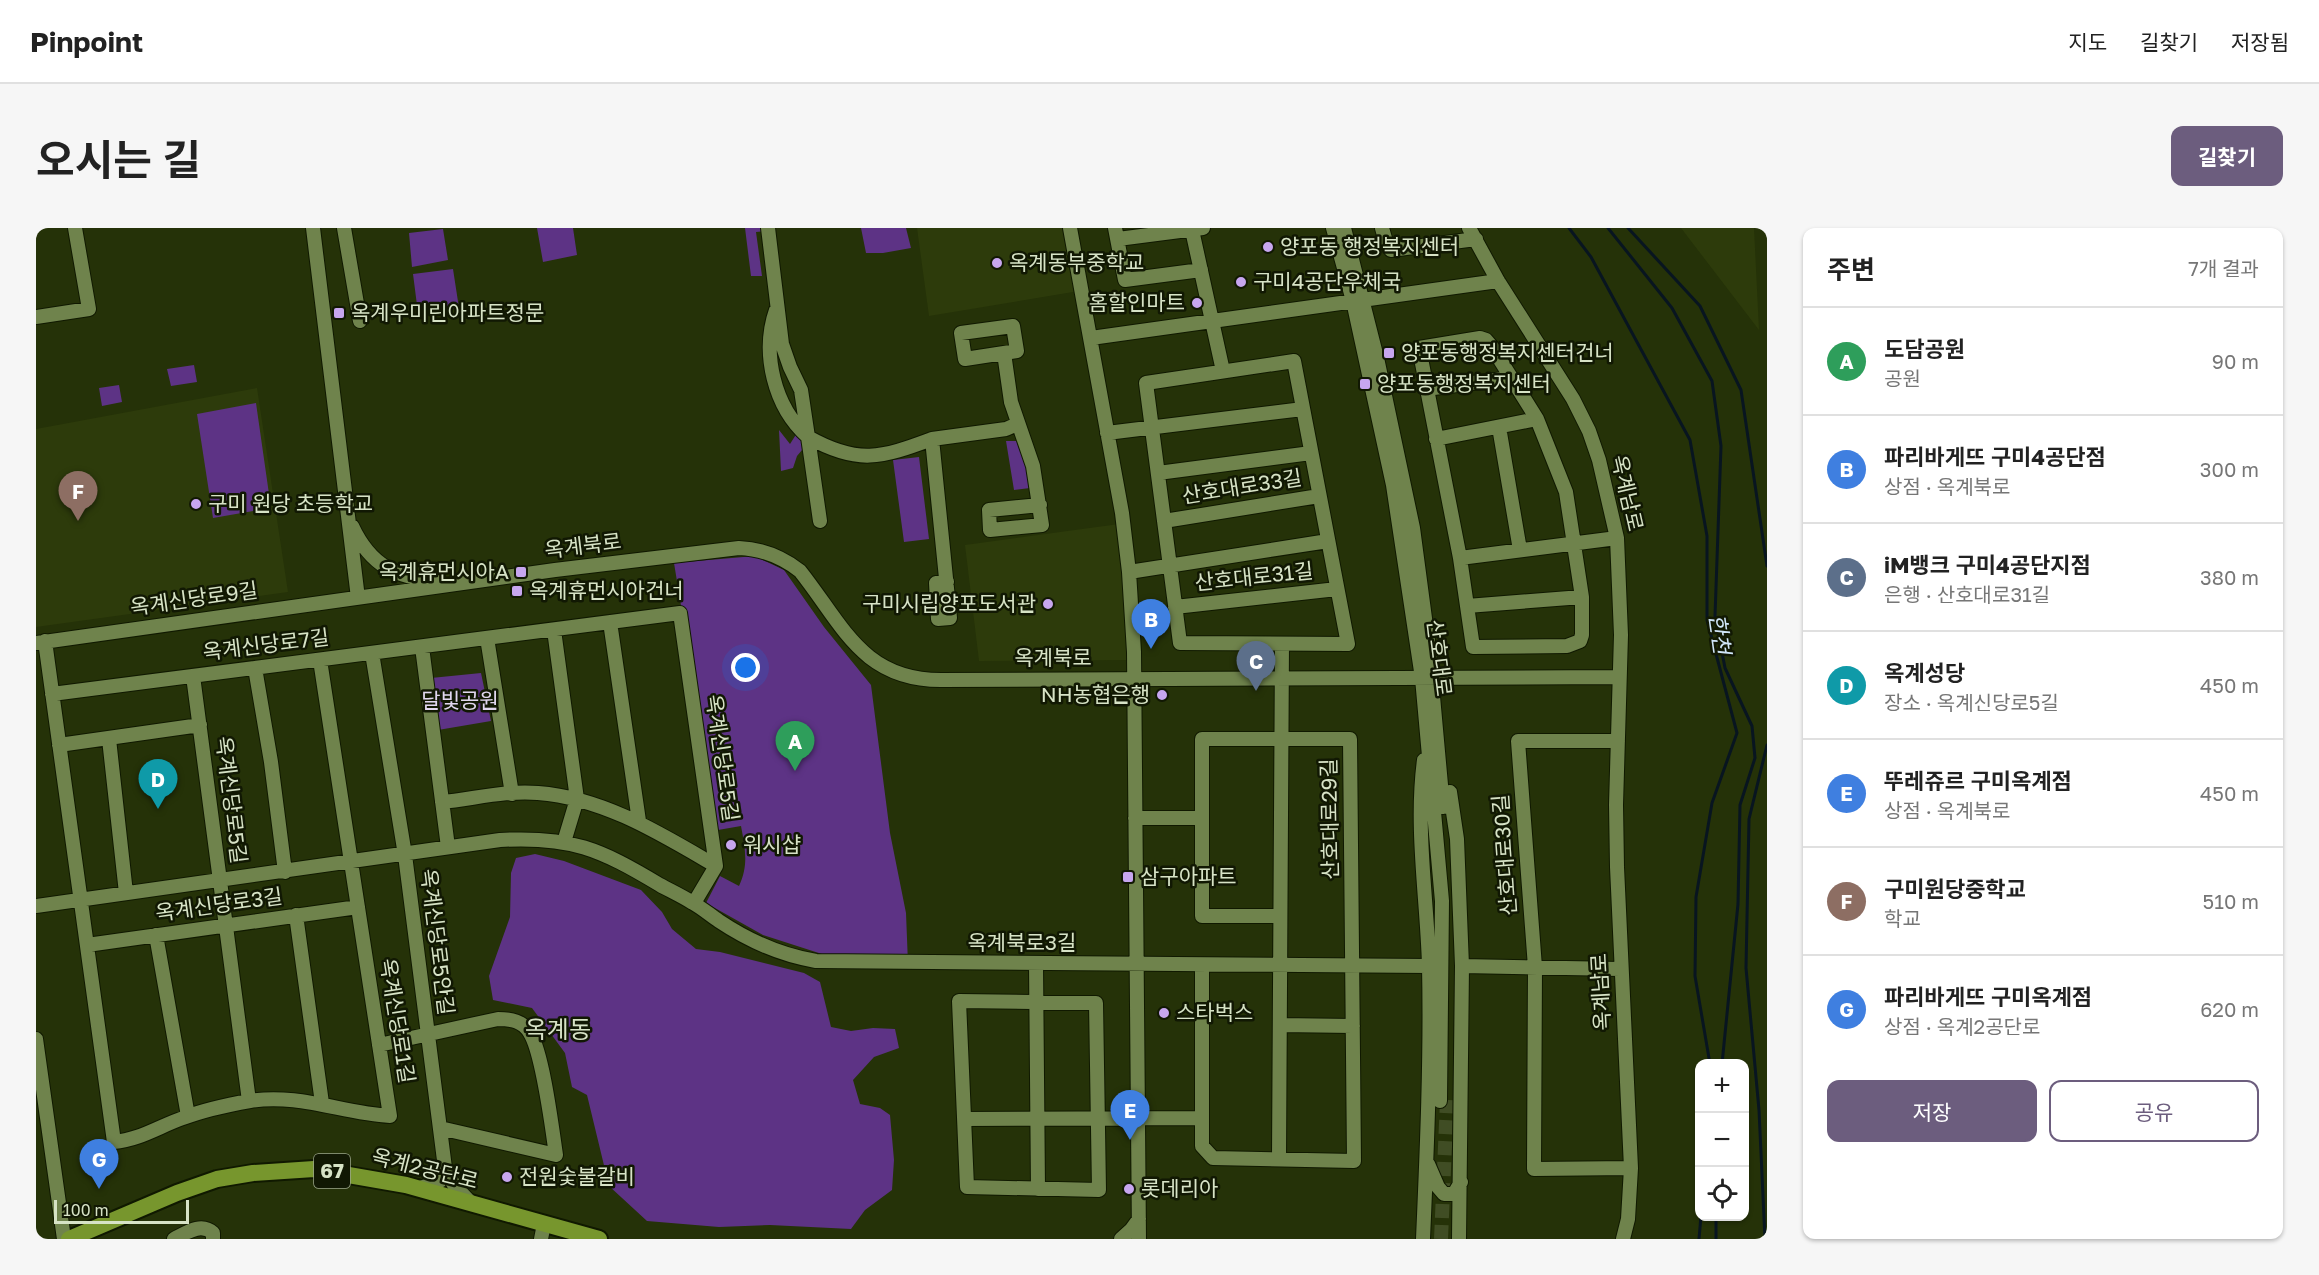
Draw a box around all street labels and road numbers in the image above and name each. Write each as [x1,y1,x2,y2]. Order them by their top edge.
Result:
street label: 옥계남로 [1607,452,1649,533]
street label: 산호대로33길 [1180,464,1304,508]
street label: 옥계북로 [543,527,623,563]
street label: 산호대로31길 [1193,557,1314,595]
street label: 옥계신당로9길 [128,576,259,620]
street label: 산호대로 [1422,618,1458,698]
street label: 옥계신당로7길 [201,623,331,665]
street label: 옥계북로 [1014,644,1092,670]
street label: 옥계신당로5길 [701,693,745,823]
street label: 옥계신당로5길 [211,735,253,865]
street label: 산호대로29길 [1315,758,1343,880]
street label: 산호대로30길 [1487,793,1521,917]
street label: 옥계신당로5안길 [416,867,460,1017]
street label: 옥계신당로3길 [154,882,284,926]
street label: 옥계북로3길 [968,929,1076,955]
street label: 옥계남로 [1585,953,1615,1031]
street label: 옥계신당로1길 [375,957,421,1085]
street label: 옥계2공단로 [369,1142,481,1194]
road number: 67 [314,1154,350,1188]

